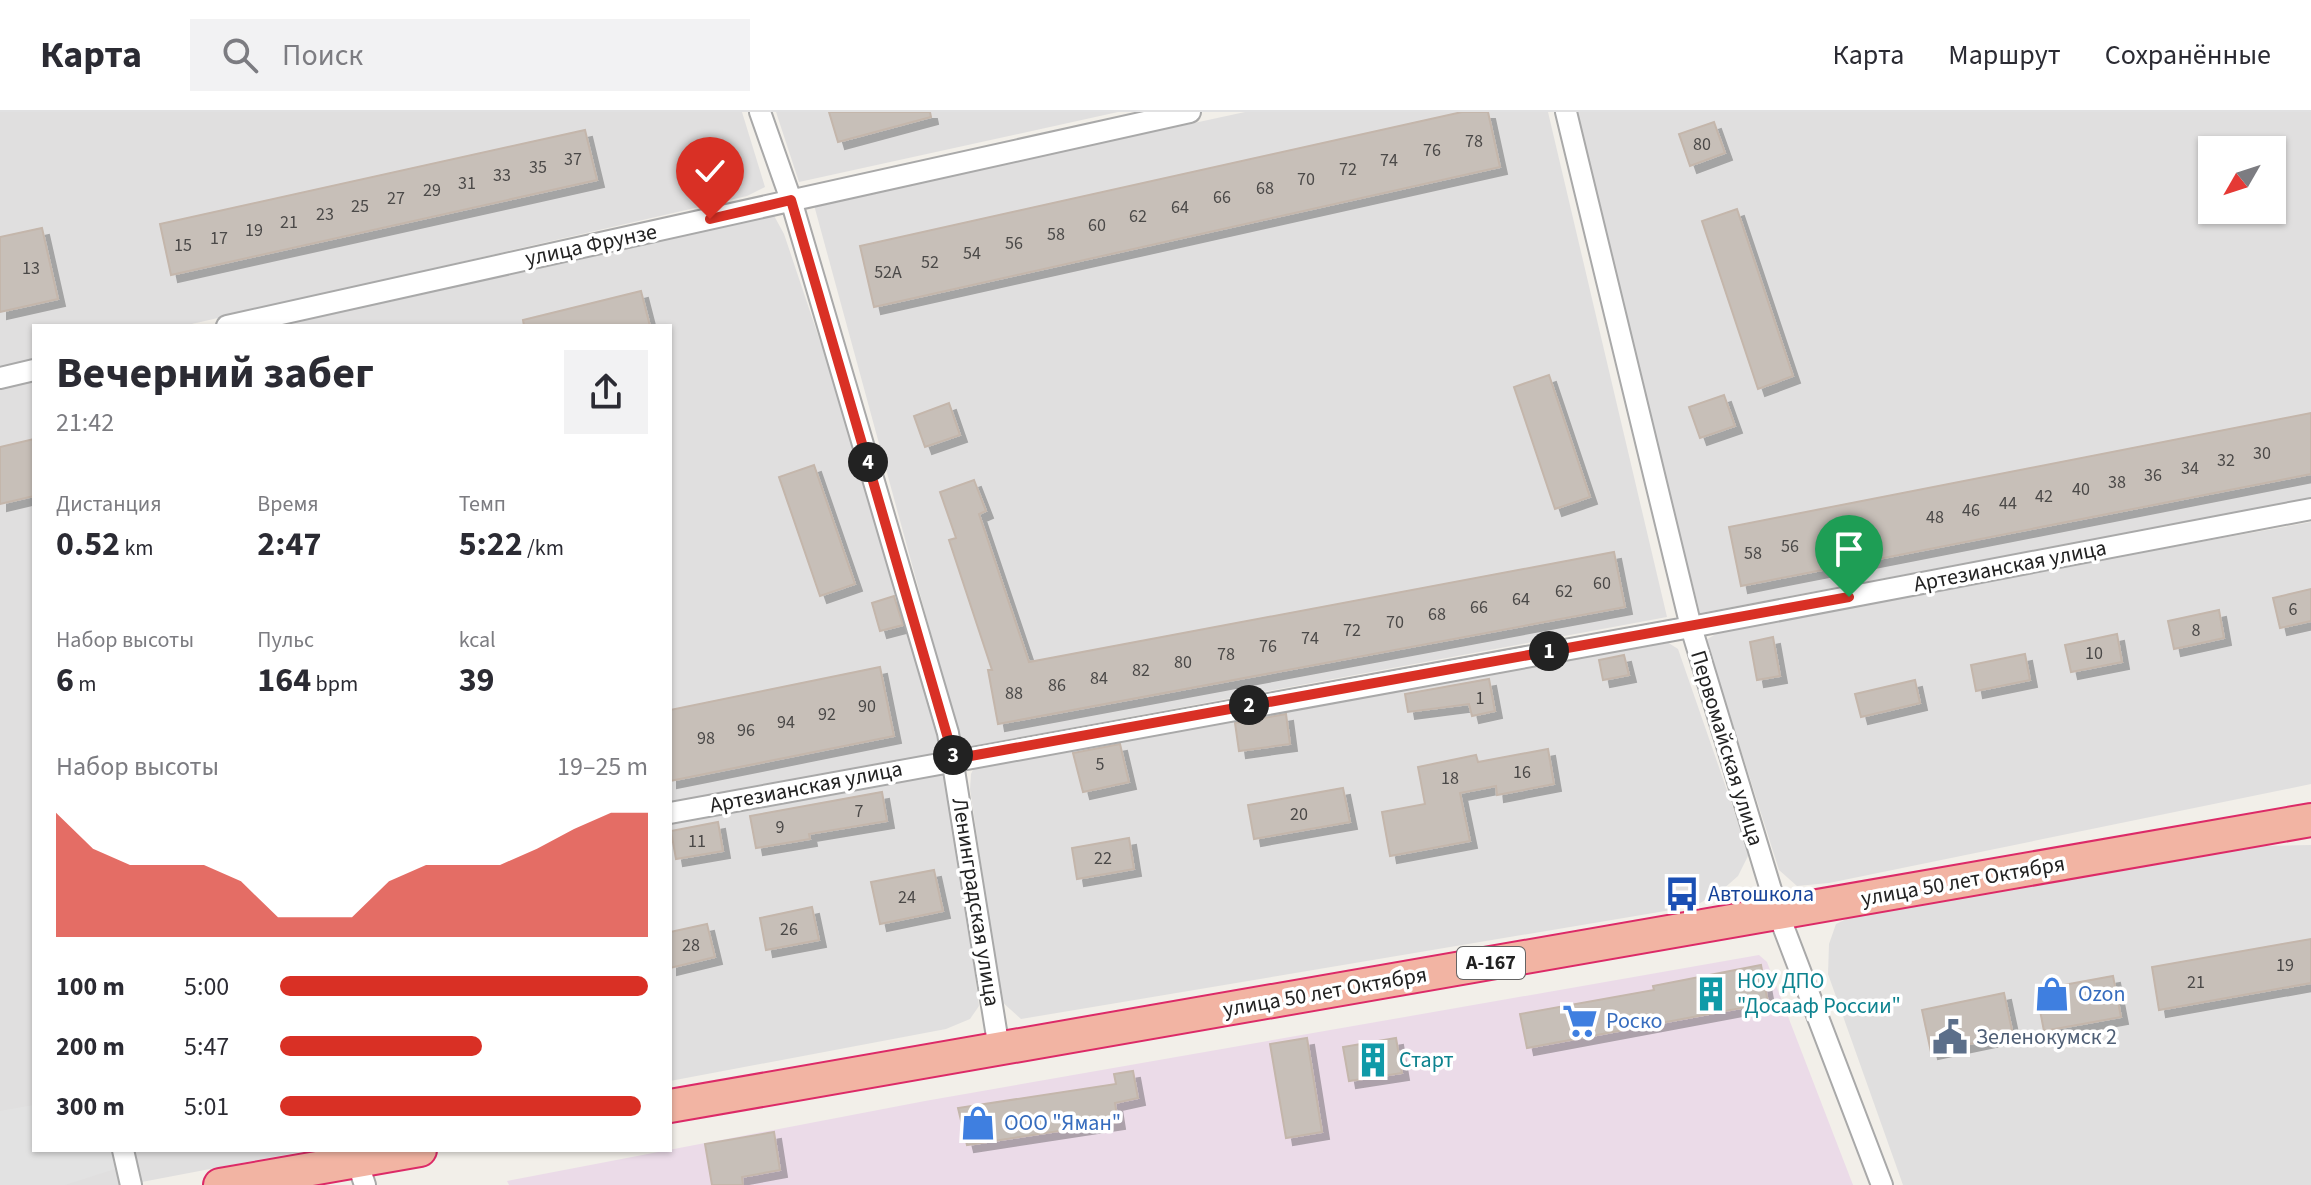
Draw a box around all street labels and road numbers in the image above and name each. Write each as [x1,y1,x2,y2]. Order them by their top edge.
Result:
street label: улица Фрунзе [522,215,660,275]
street label: Артезианская улица [1911,532,2109,600]
street label: Первомайская улица [1682,646,1772,850]
street label: Артезианская улица [707,753,905,821]
street label: Ленинградская улица [944,795,1008,1009]
street label: улица 50 лет Октября [1859,847,2067,915]
road number: А-167 [1457,947,1525,979]
street label: улица 50 лет Октября [1221,958,1429,1026]

